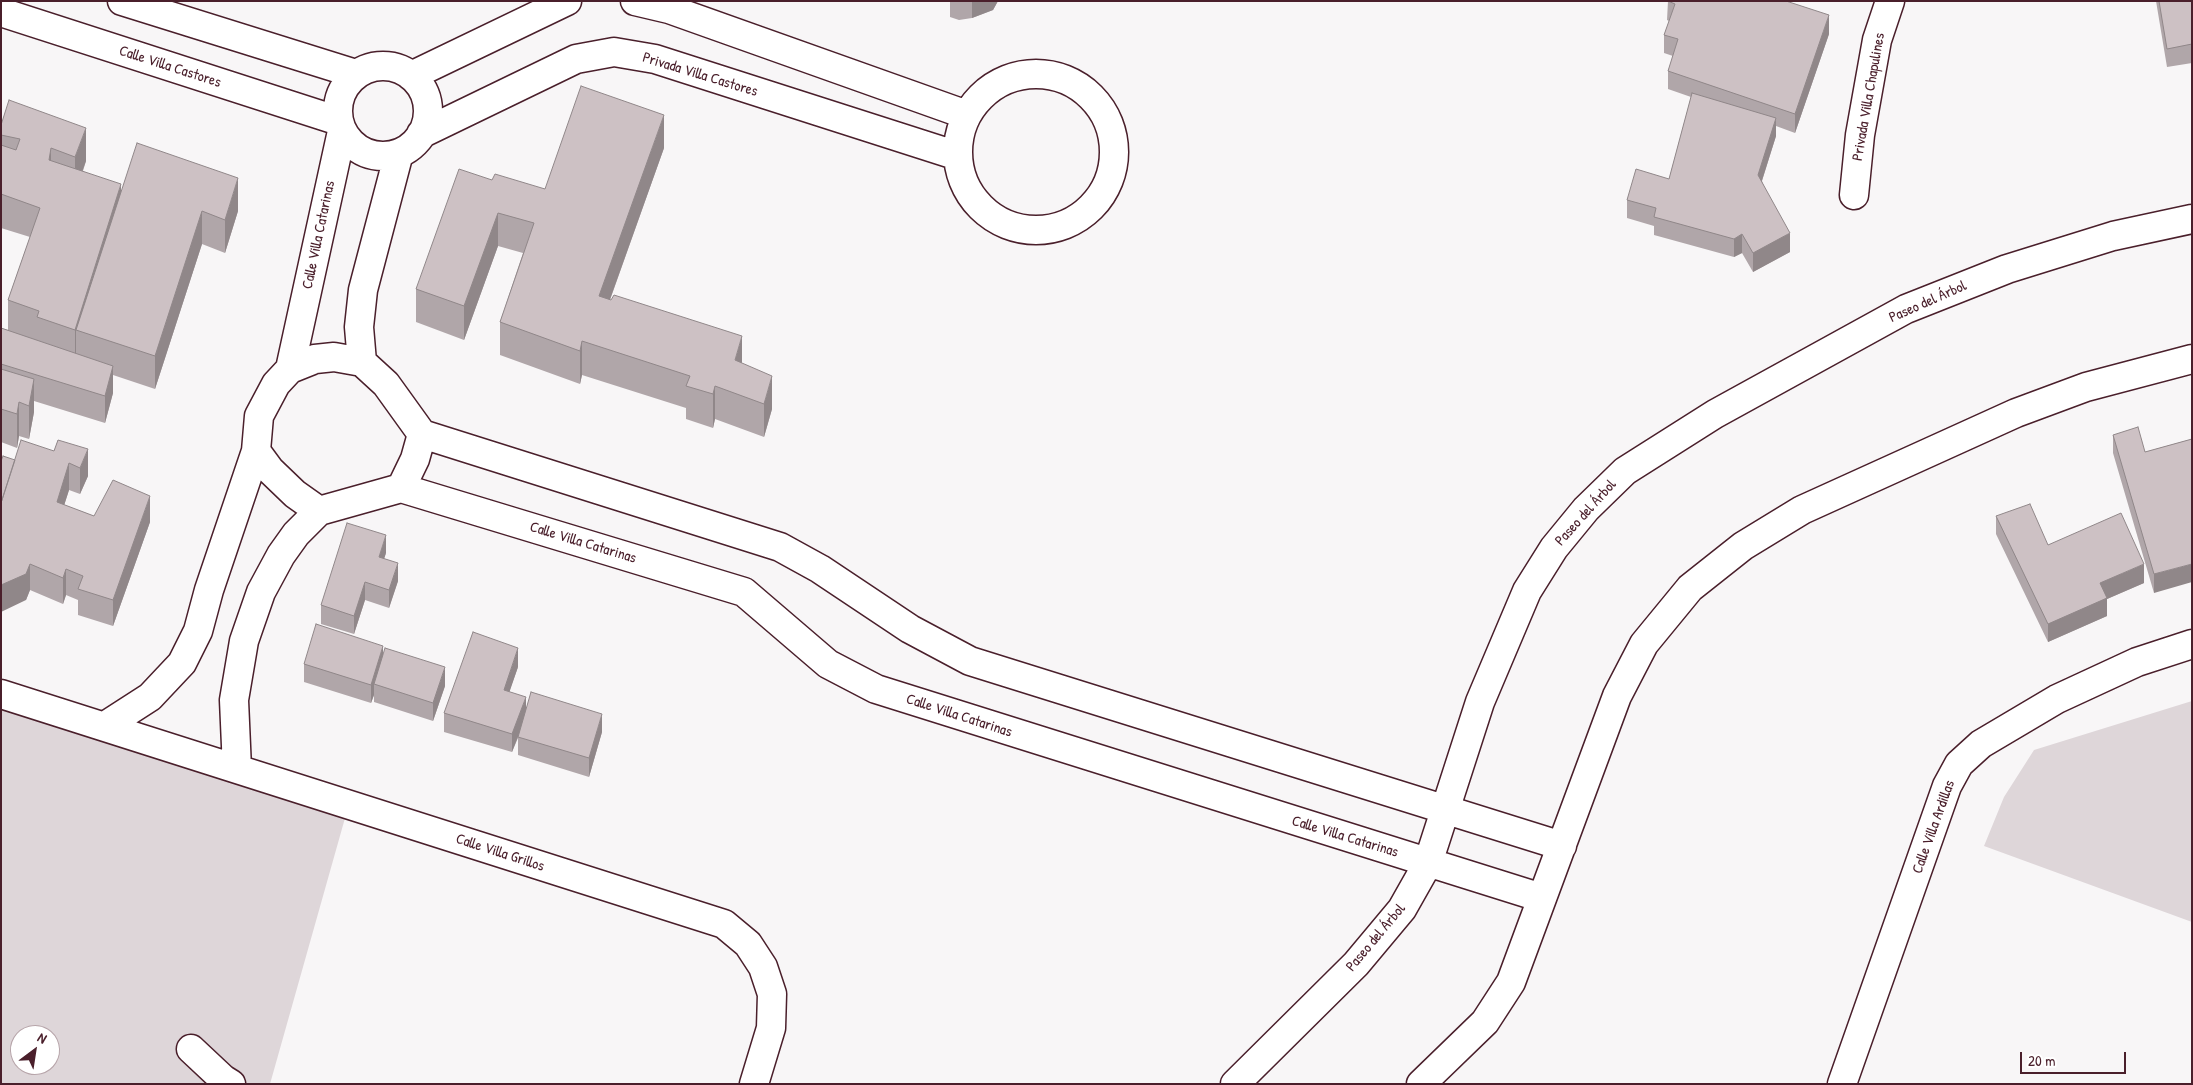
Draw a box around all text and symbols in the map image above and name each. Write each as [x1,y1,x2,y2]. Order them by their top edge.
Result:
street label: Privada Villa Chapulines [1849,32,1889,162]
street label: Calle Villa Castores [117,42,223,92]
street label: Privada Villa Castores [640,49,760,101]
street label: Calle Villa Catarinas [299,179,339,291]
street label: Paseo del Árbol [1886,277,1970,327]
street label: Paseo del Árbol [1552,476,1620,550]
street label: Calle Villa Catarinas [528,518,638,568]
street label: Calle Villa Catarinas [904,690,1014,742]
street label: Calle Villa Ardillas [1909,778,1959,876]
street label: Calle Villa Catarinas [1290,812,1400,862]
street label: Calle Villa Grillos [453,830,547,876]
street label: Paseo del Árbol [1342,900,1410,976]
north arrow [10,1025,60,1075]
text: N [34,1028,51,1048]
scale bar [2023,1042,2129,1074]
text: 20 m [2028,1050,2055,1071]

